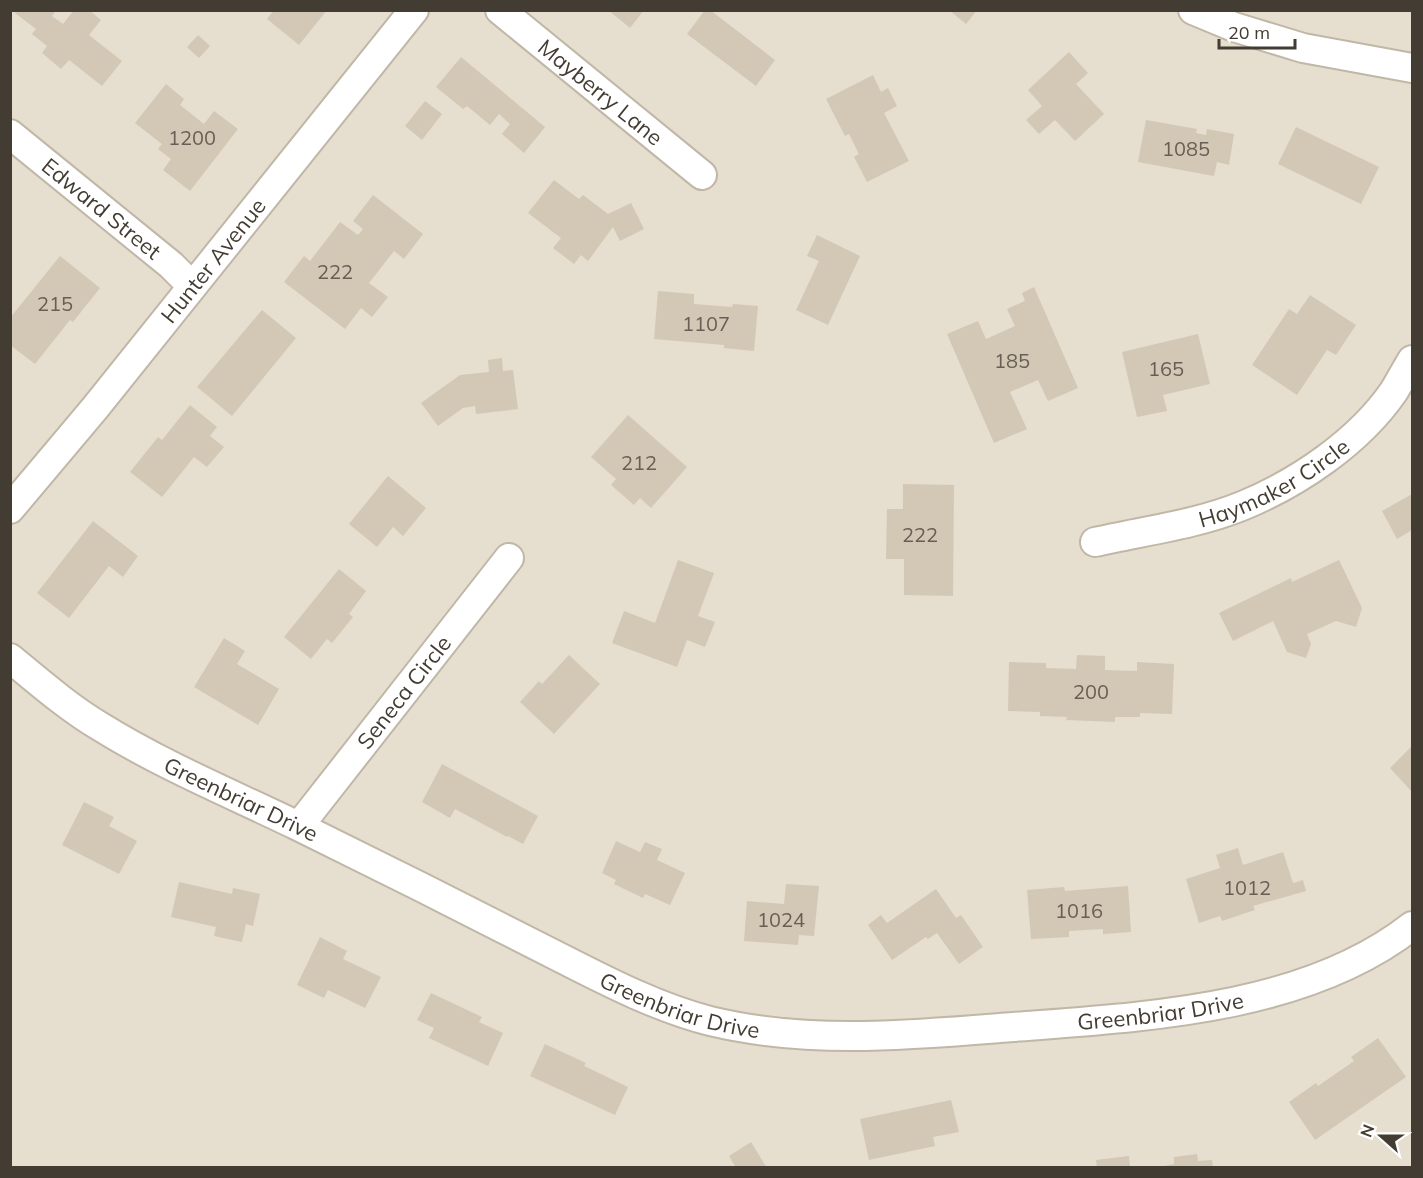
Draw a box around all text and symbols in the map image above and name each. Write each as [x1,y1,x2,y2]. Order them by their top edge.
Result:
scale bar [1219,12,1296,50]
text: 20 m [1228,21,1270,44]
street label: Mayberry Lane [533,33,669,151]
house number: 1200 [168,125,216,150]
house number: 1085 [1162,136,1210,161]
street label: Edward Street [36,152,167,266]
street label: Hunter Avenue [155,192,272,329]
house number: 222 [317,259,353,284]
house number: 215 [37,291,73,316]
house number: 1107 [682,311,730,336]
house number: 185 [994,348,1030,373]
house number: 165 [1148,356,1184,381]
street label: Haymaker Circle [1195,432,1355,534]
house number: 212 [621,450,657,475]
house number: 222 [902,522,938,547]
street label: Seneca Circle [351,630,457,755]
house number: 200 [1073,679,1109,704]
street label: Greenbriar Drive [159,751,323,848]
house number: 1012 [1223,875,1271,900]
house number: 1016 [1055,898,1103,923]
house number: 1024 [757,907,805,932]
street label: Greenbriar Drive [595,966,762,1044]
street label: Greenbriar Drive [1076,986,1246,1036]
north arrow [1351,1106,1411,1166]
text: N [1355,1121,1378,1140]

